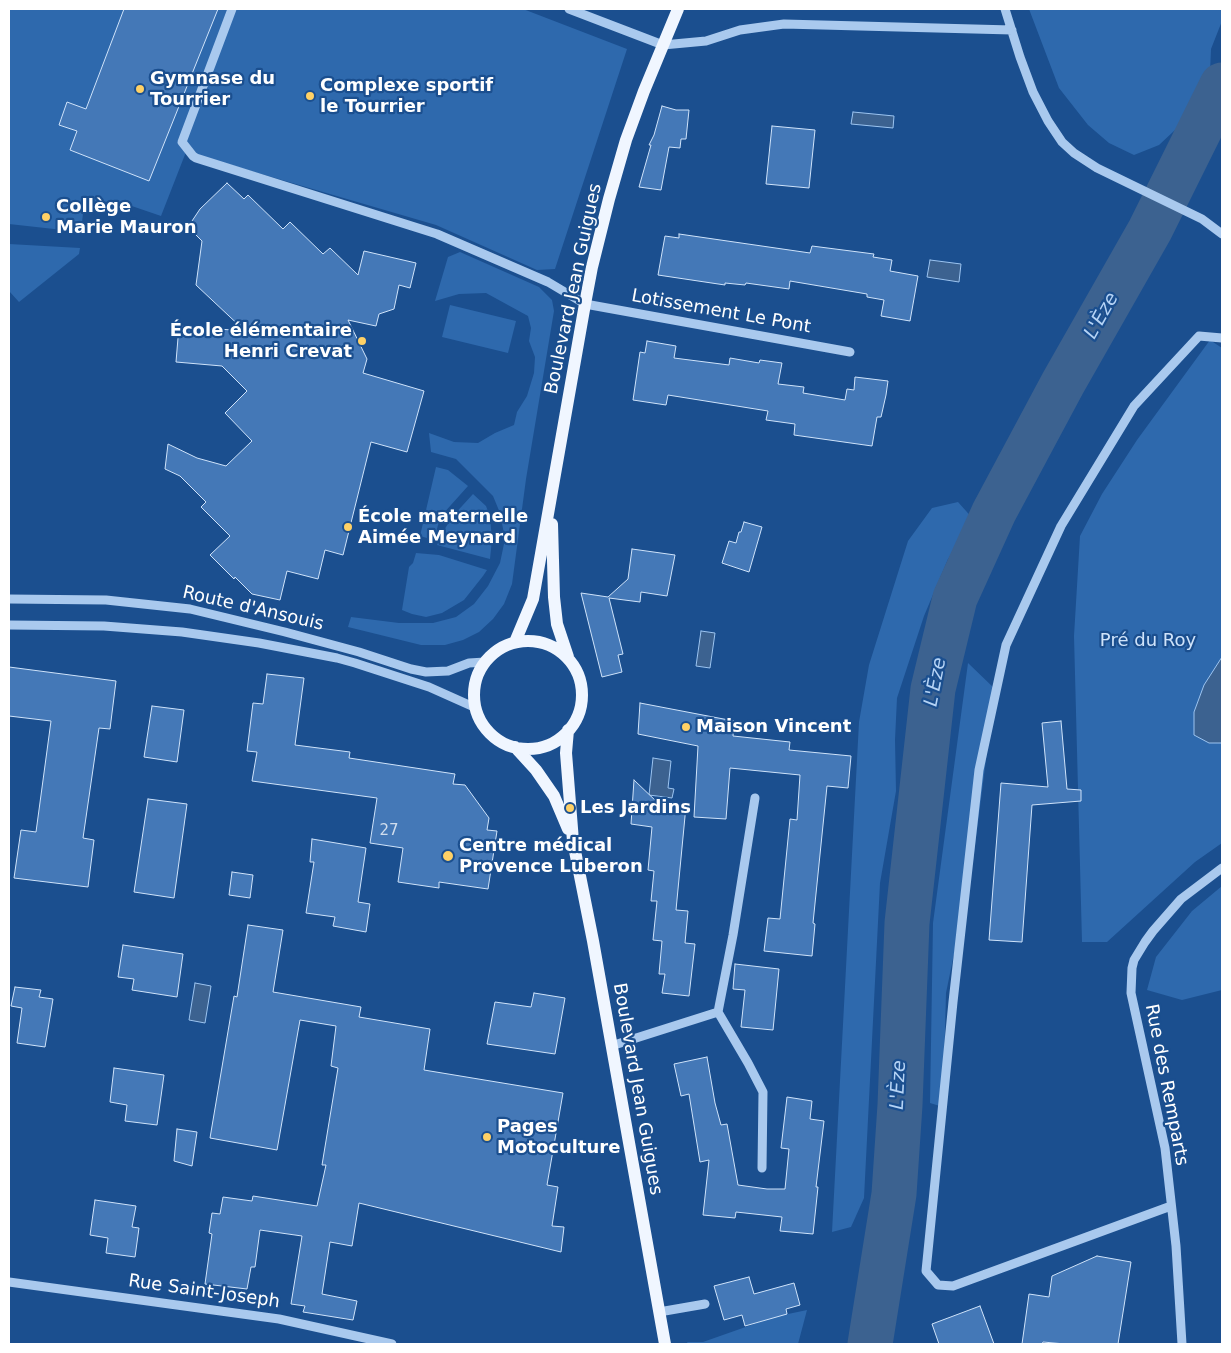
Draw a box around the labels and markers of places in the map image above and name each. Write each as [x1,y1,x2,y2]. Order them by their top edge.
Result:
place label: Gymnase du Tourrier [150,68,275,110]
place label: Complexe sportif le Tourrier [320,75,493,118]
marker: Gymnase du Tourrier [134,83,146,95]
marker: Complexe sportif le Tourrier [304,90,316,102]
place label: Collège Marie Mauron [56,196,197,238]
marker: Collège Marie Mauron [40,211,52,223]
place label: École élémentaire Henri Crevat [170,320,352,362]
marker: École élémentaire Henri Crevat [356,335,368,347]
place label: École maternelle Aimée Meynard [358,506,528,548]
marker: École maternelle Aimée Meynard [342,521,354,533]
place label: Maison Vincent [696,716,851,738]
marker: Maison Vincent [680,721,692,733]
place label: Les Jardins [580,797,691,819]
marker: Les Jardins [564,802,576,814]
place label: Centre médical Provence Luberon [459,835,643,878]
marker: Centre médical Provence Luberon [441,849,455,863]
place label: Pages Motoculture [497,1116,620,1158]
marker: Pages Motoculture [481,1131,493,1143]

